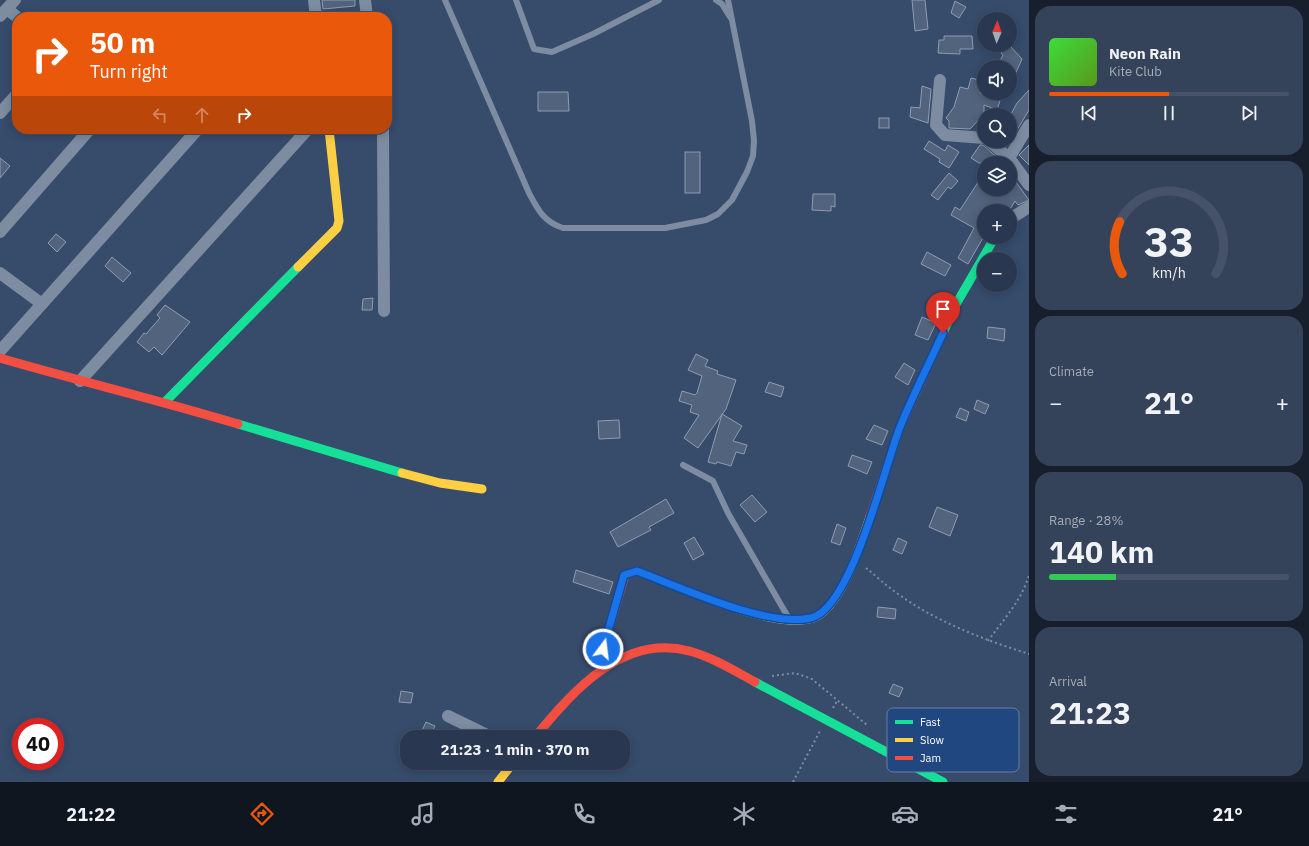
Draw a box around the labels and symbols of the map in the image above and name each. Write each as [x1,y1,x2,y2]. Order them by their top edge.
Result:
north arrow [977,12,1017,52]
pin [926,292,960,333]
position arrow [582,628,624,670]
legend [887,708,1019,772]
text: Fast [920,715,941,729]
speed limit sign: 40 [12,718,64,770]
text: Slow [920,733,944,747]
text: Jam [920,751,941,765]

